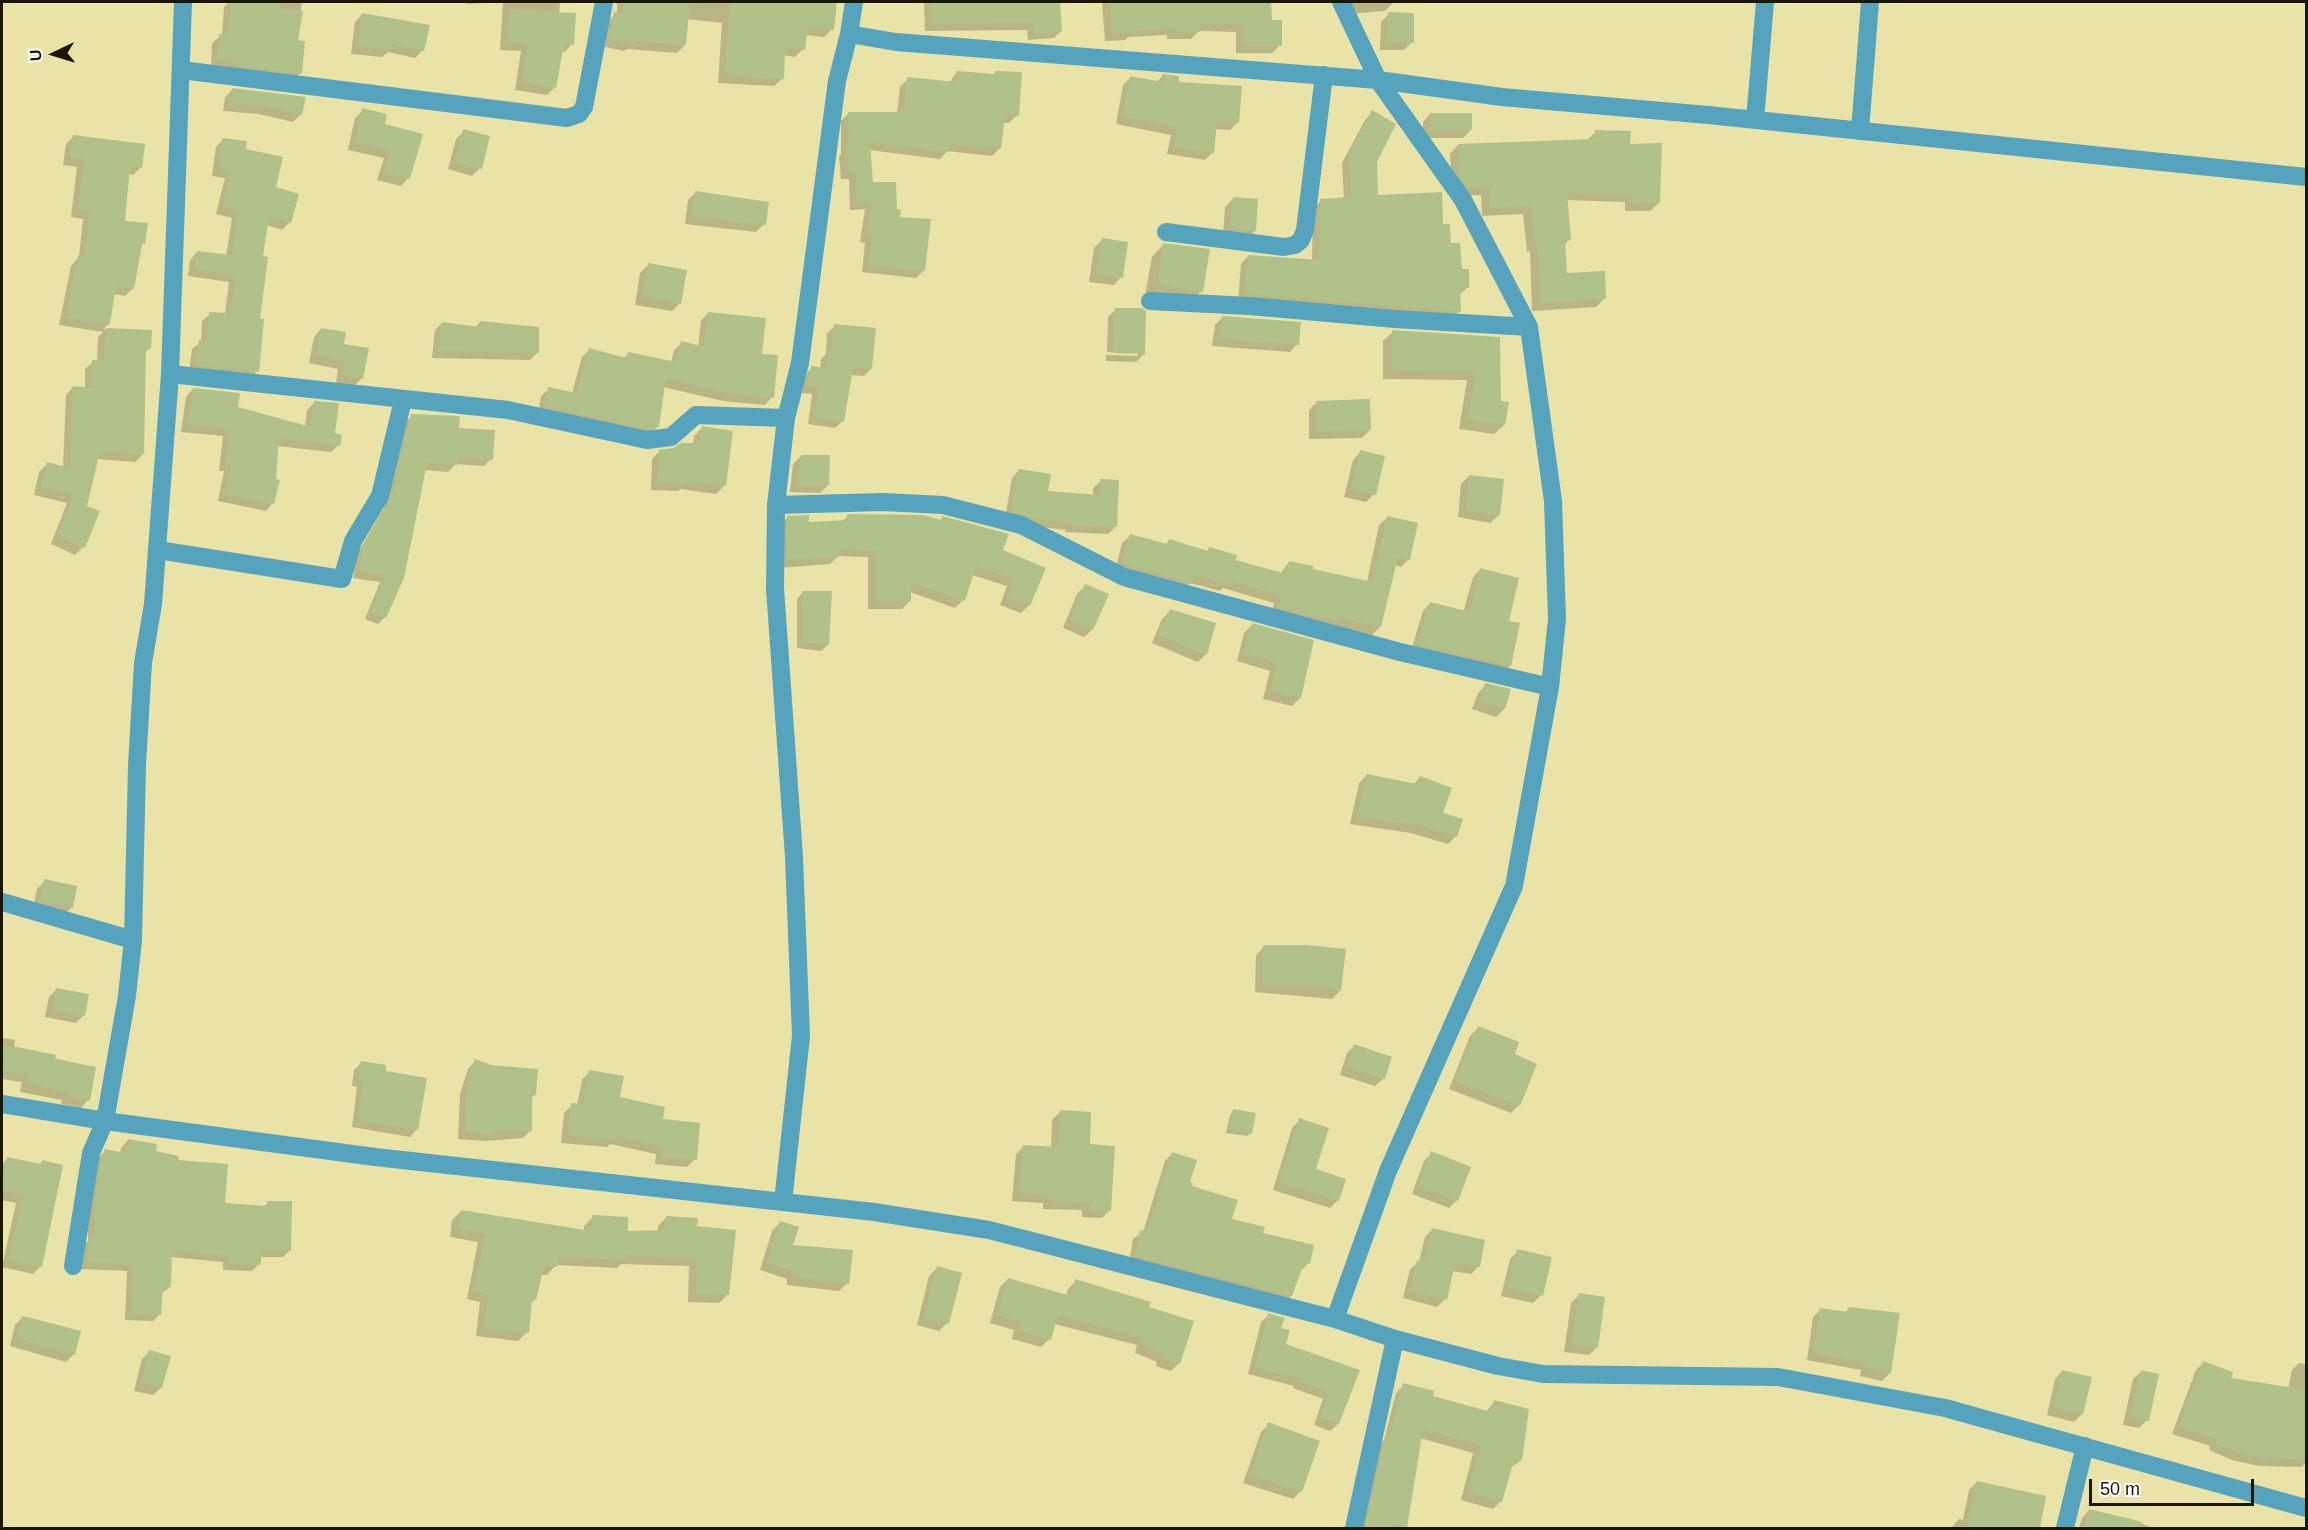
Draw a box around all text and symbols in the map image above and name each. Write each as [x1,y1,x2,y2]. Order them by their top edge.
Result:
north arrow [24,24,84,84]
text: U [27,49,44,62]
scale bar [2092,1467,2257,1505]
text: 50 m [2100,1479,2140,1499]

